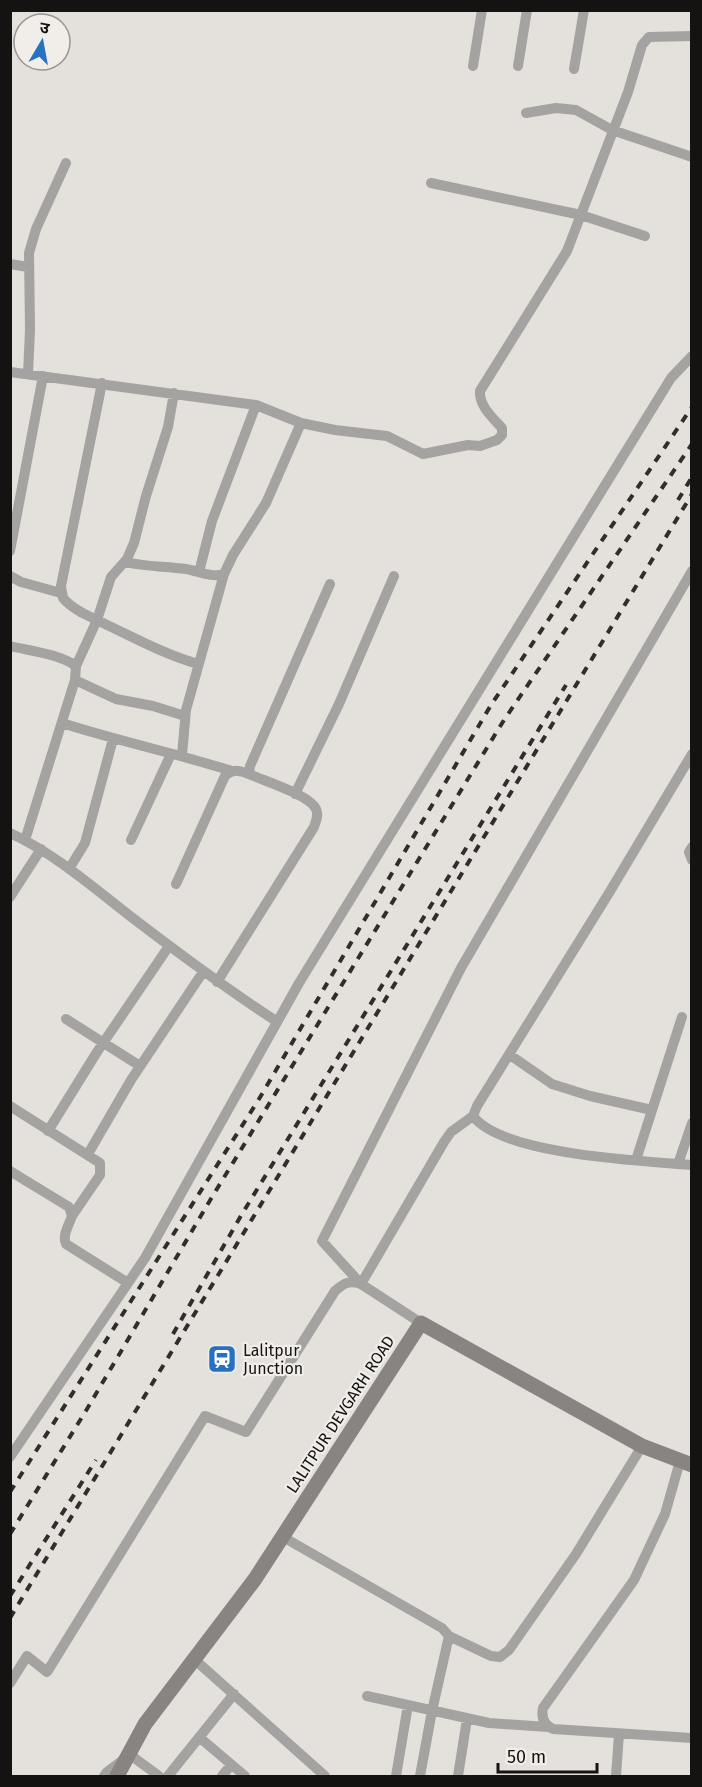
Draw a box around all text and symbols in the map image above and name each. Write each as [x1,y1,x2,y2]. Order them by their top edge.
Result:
north arrow [12,12,72,72]
text: उ [38,18,51,38]
street label: LALITPUR DEVGARH ROAD [282,1332,398,1496]
place label: Lalitpur Junction [243,1341,303,1378]
station icon: Lalitpur Junction [206,1343,238,1375]
scale bar [498,1736,597,1774]
text: 50 m [507,1746,546,1768]

